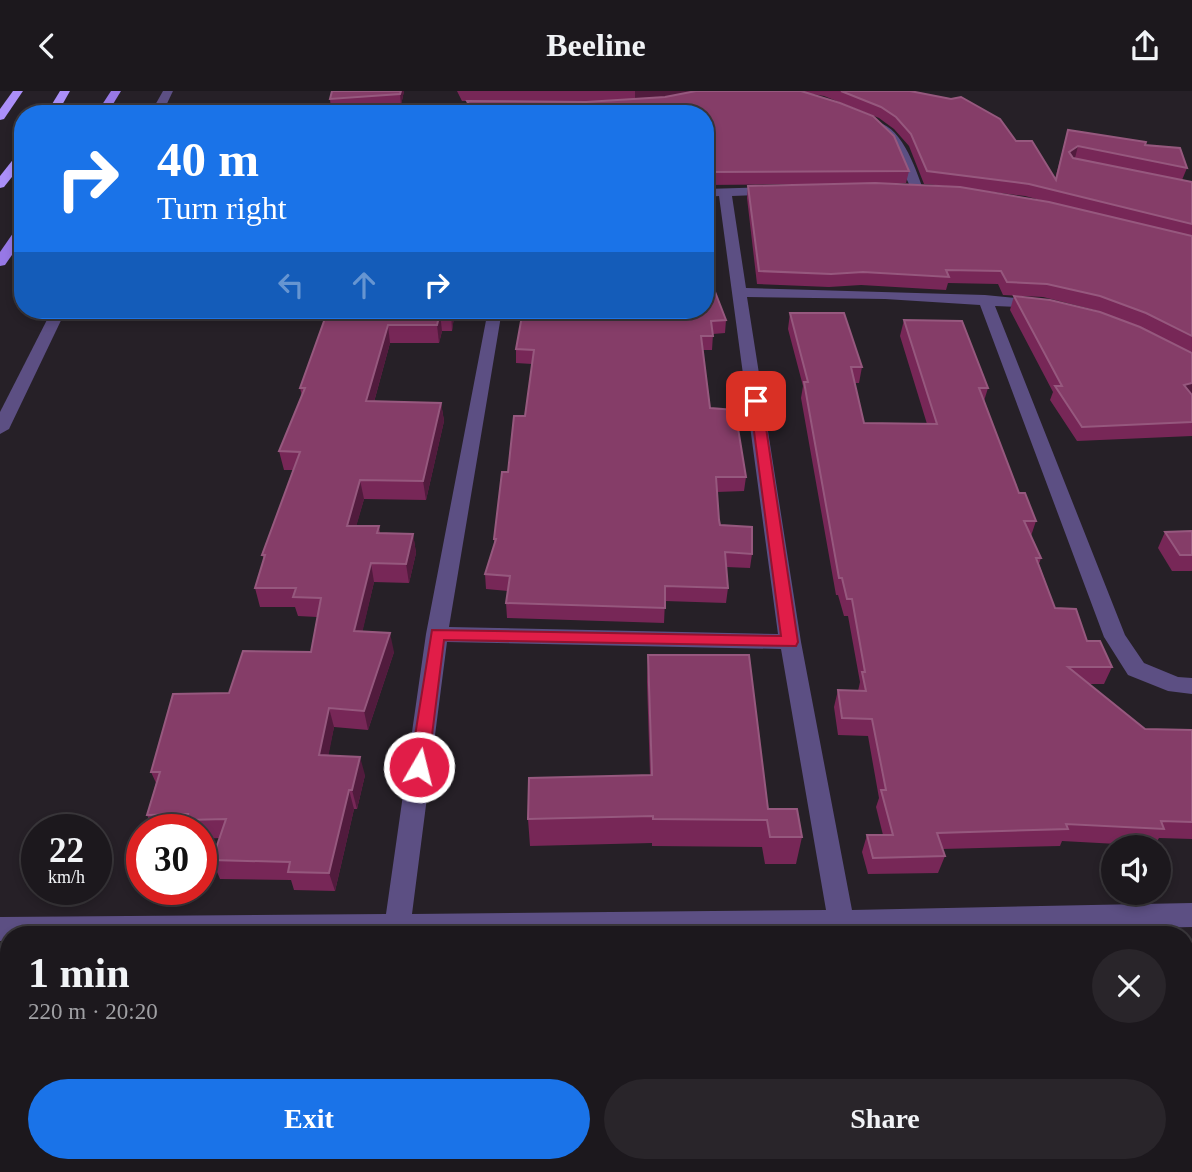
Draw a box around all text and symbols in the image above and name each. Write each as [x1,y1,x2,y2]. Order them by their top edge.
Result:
icon: back [28,27,66,65]
text: Beeline [546,27,646,63]
icon: share [1126,27,1164,65]
text: 40 m [157,132,259,187]
icon: right [42,133,133,224]
text: Turn right [157,190,287,226]
icon: left [272,266,310,304]
icon: ahead [345,266,383,304]
icon: right [418,266,456,304]
pin [726,371,786,431]
icon: arrive [737,382,775,420]
position arrow [382,730,456,804]
speed limit sign: 30 [126,814,217,905]
text: 22 [49,831,84,870]
map controls [1101,835,1171,905]
button: sound [1101,835,1171,905]
text: km/h [48,867,85,887]
button: close [1092,949,1166,1023]
text: 1 min [28,950,130,996]
text: 220 m · 20:20 [28,999,158,1024]
button: Exit [28,1079,590,1159]
button: Share [604,1079,1166,1159]

